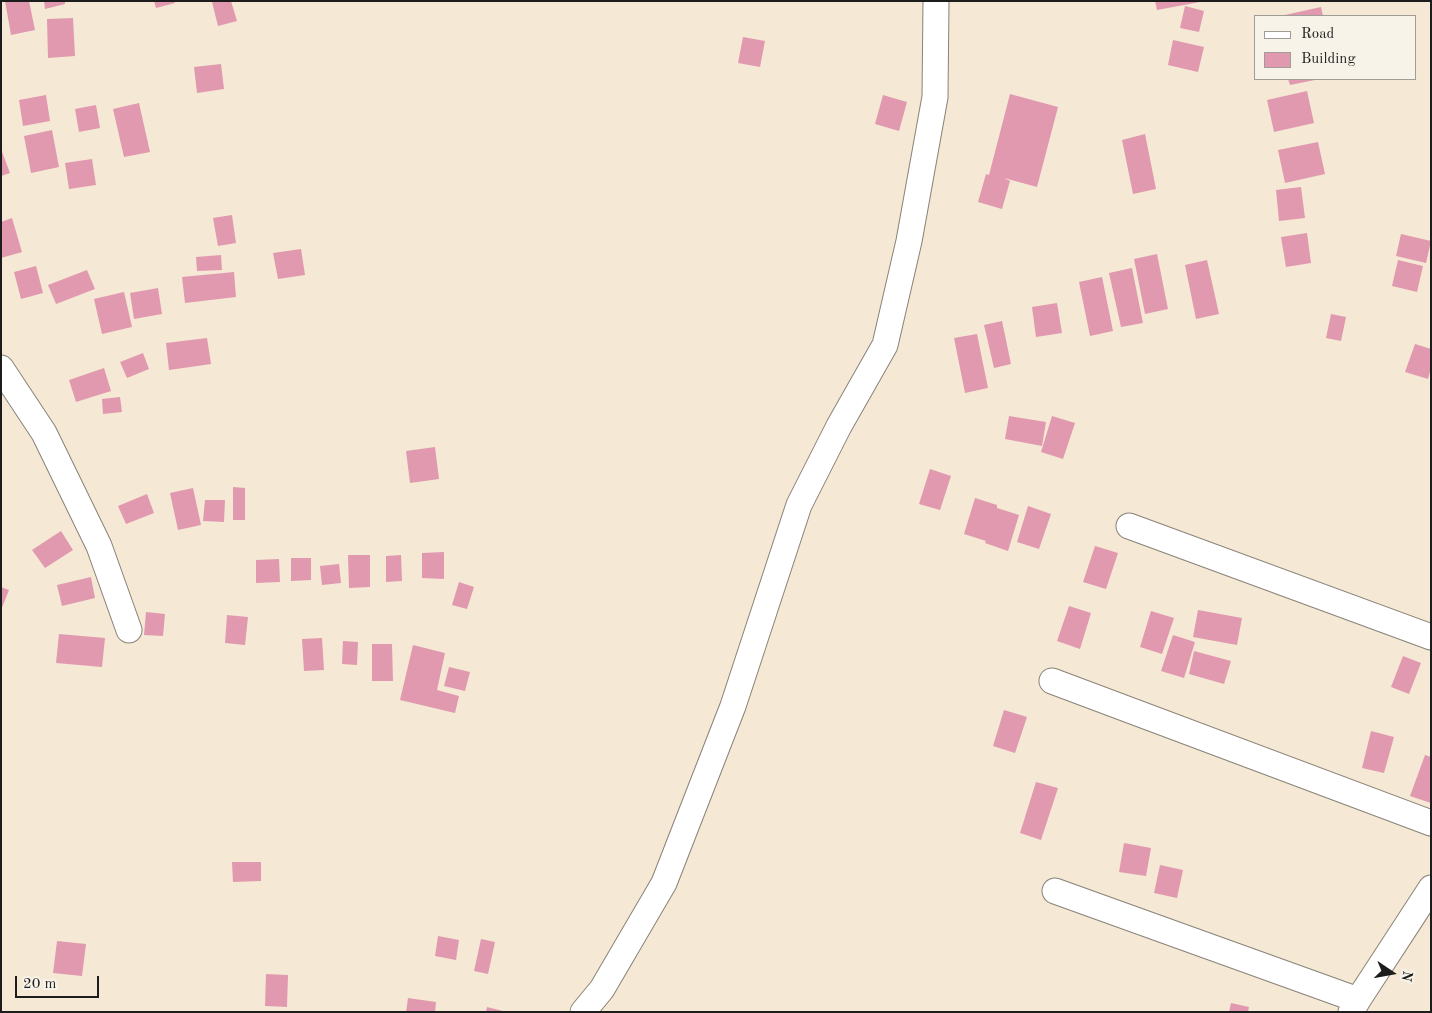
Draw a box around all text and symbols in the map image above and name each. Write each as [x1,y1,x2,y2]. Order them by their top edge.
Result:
legend [1254,15,1417,80]
text: Road [1301,27,1334,42]
text: Building [1301,52,1356,67]
north arrow [1367,948,1417,998]
scale bar [18,966,101,998]
text: N [1399,969,1415,983]
text: 20 m [23,977,57,992]

